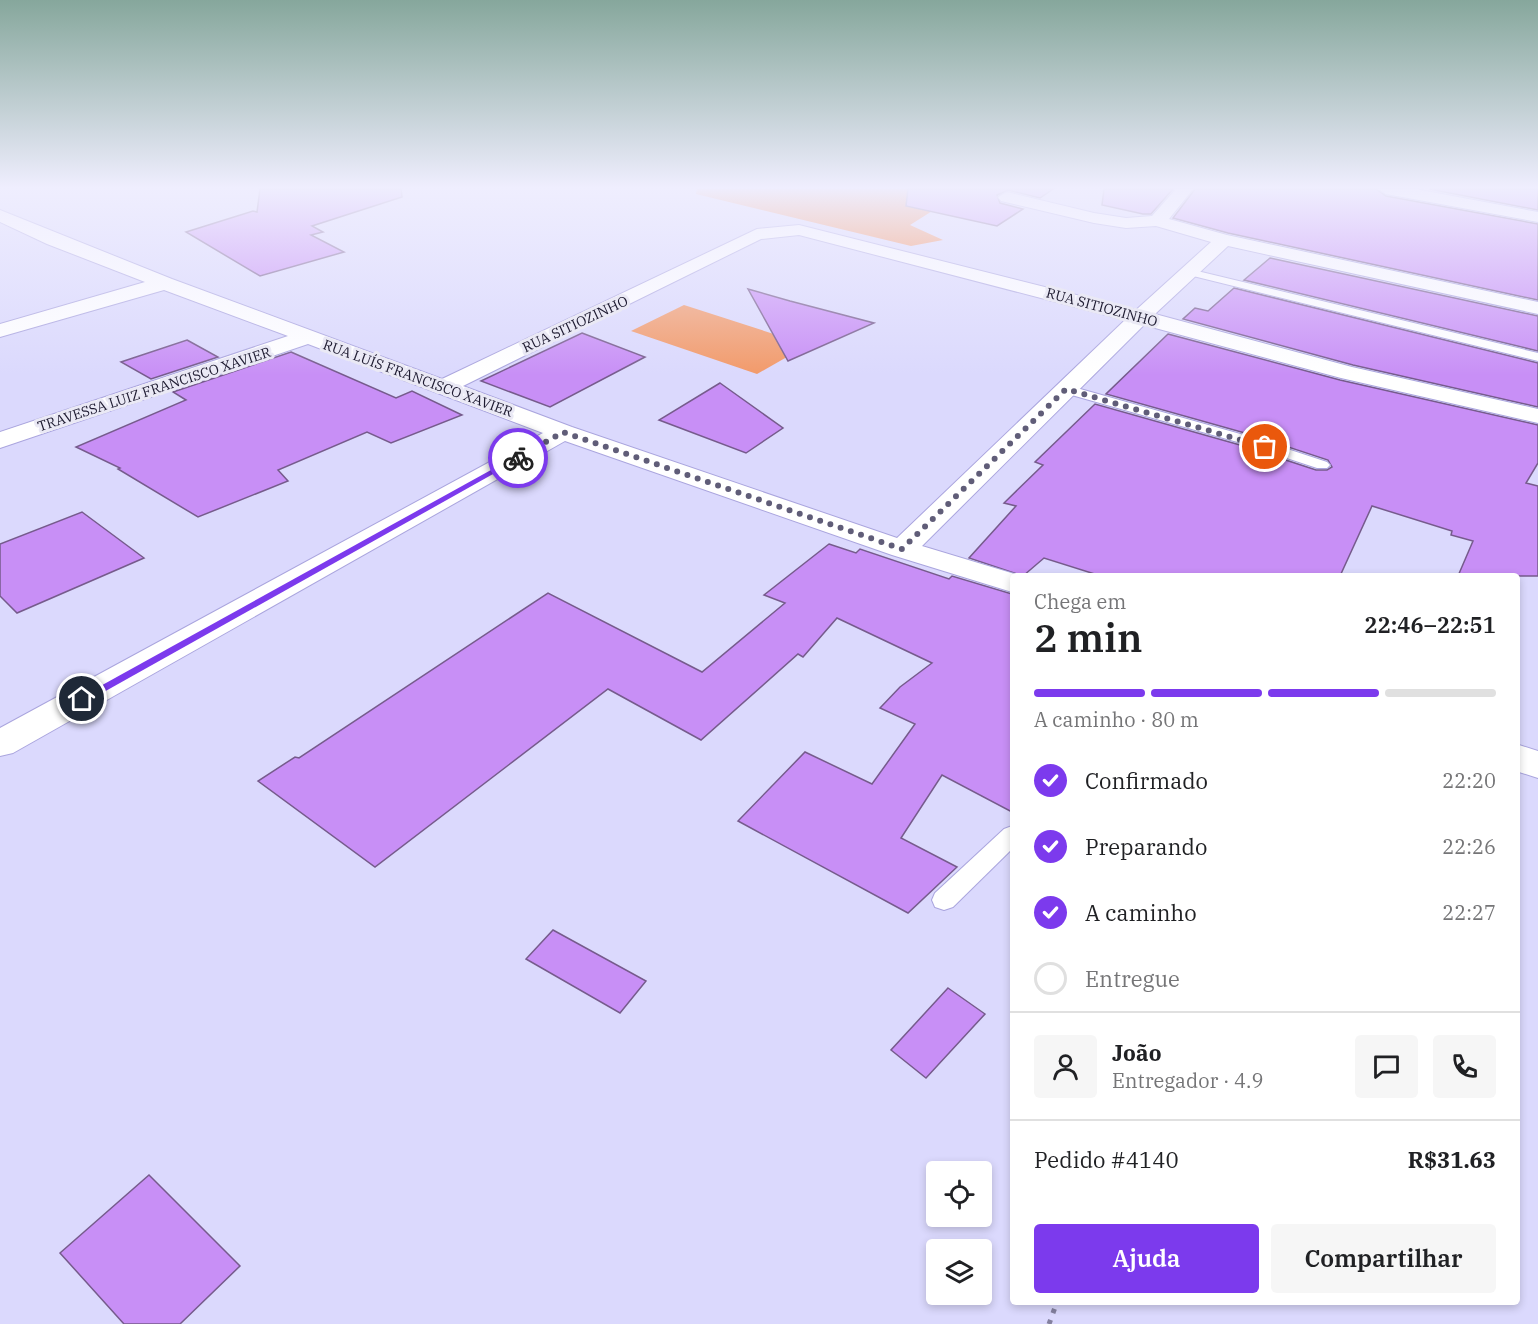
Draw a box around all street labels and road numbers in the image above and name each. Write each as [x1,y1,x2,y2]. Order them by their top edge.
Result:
street label: RUA SITIOZINHO [1044,283,1160,331]
street label: RUA SITIOZINHO [519,292,631,356]
street label: RUA LUÍS FRANCISCO XAVIER [321,334,516,421]
street label: TRAVESSA LUIZ FRANCISCO XAVIER [35,343,273,435]

